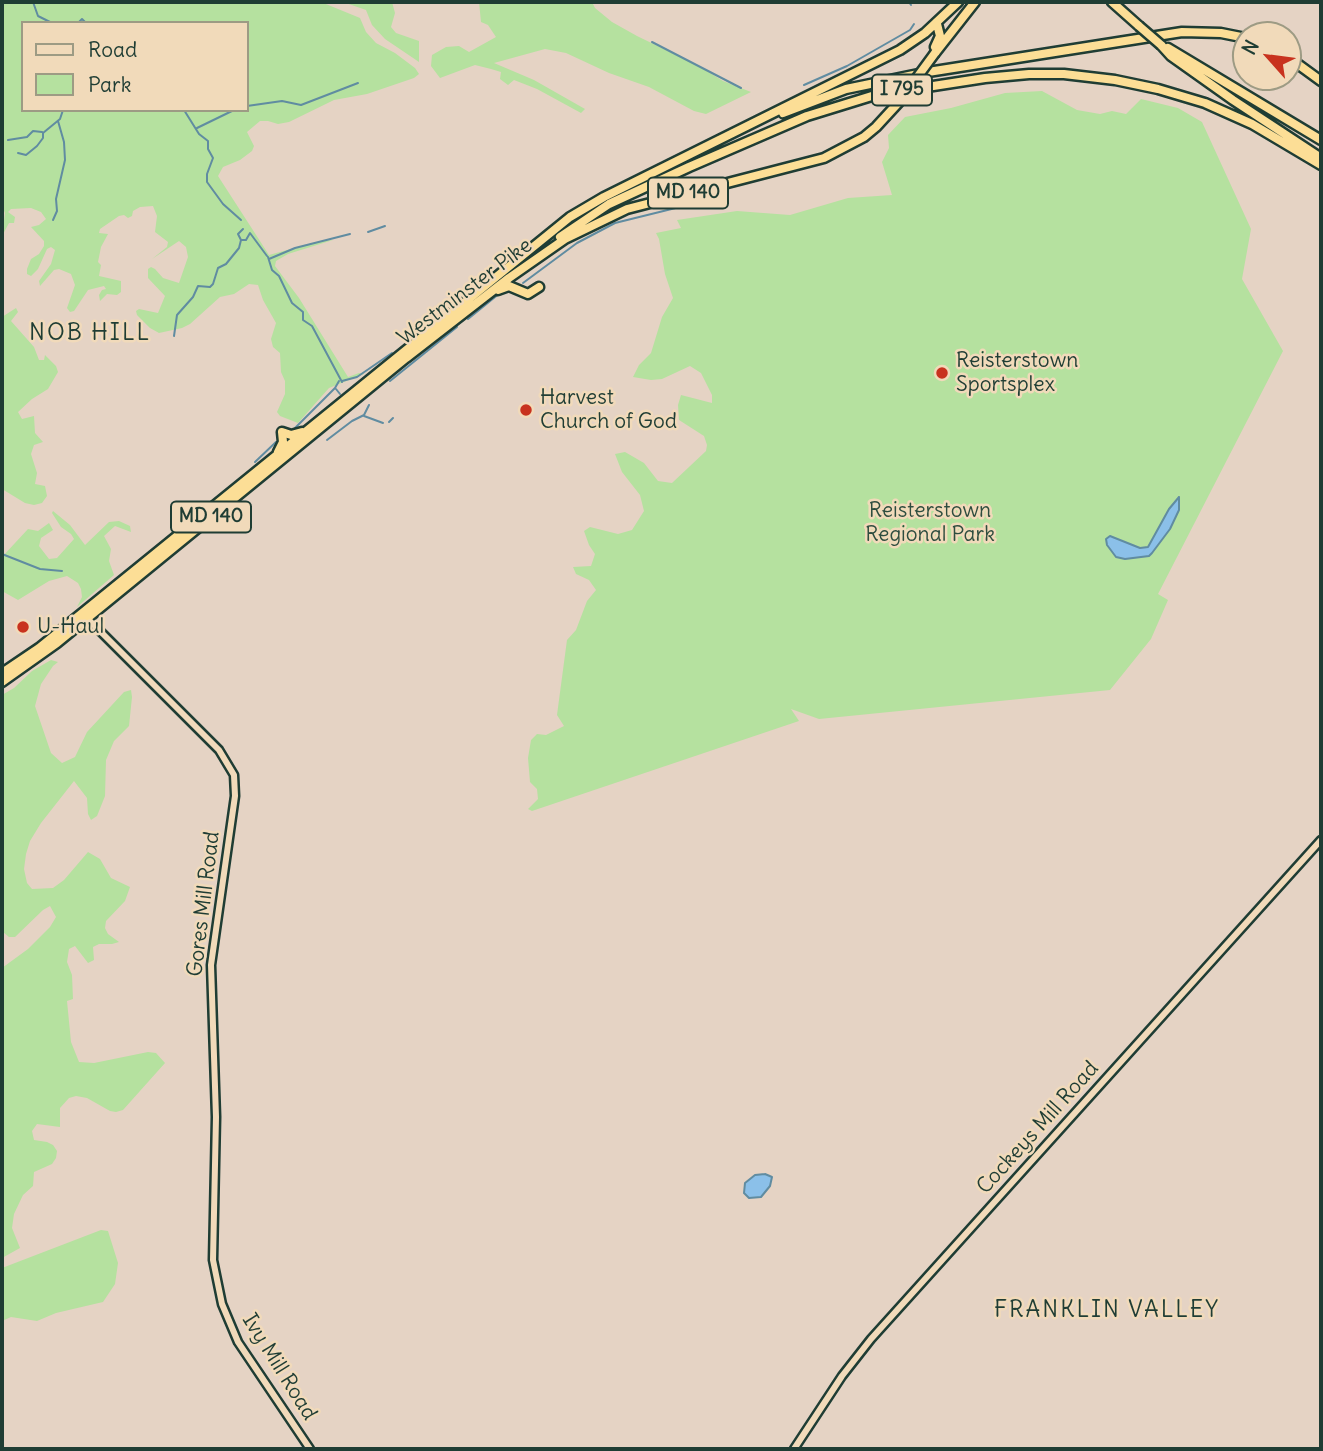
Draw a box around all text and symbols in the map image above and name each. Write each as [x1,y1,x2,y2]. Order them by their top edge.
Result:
legend [21,21,248,112]
north arrow [1232,21,1302,91]
text: Road [88,36,137,63]
text: N [1237,36,1264,59]
text: Park [88,71,131,98]
road number: I 795 [872,74,932,106]
road number: MD 140 [648,178,728,209]
street label: Westminster Pike [393,233,537,351]
district label: NOB HILL [30,319,150,347]
place label: Reisterstown Sportsplex [956,348,1078,398]
marker: Reisterstown Sportsplex [934,365,950,381]
place label: Harvest Church of God [540,385,677,435]
marker: Harvest Church of God [518,402,534,418]
park label: Reisterstown Regional Park [865,498,995,548]
road number: MD 140 [171,502,251,532]
place label: U-Haul [37,614,104,640]
marker: U-Haul [15,619,31,635]
street label: Gores Mill Road [183,830,225,978]
street label: Cockeys Mill Road [972,1056,1104,1200]
district label: FRANKLIN VALLEY [996,1296,1218,1324]
street label: Ivy Mill Road [236,1309,322,1425]

